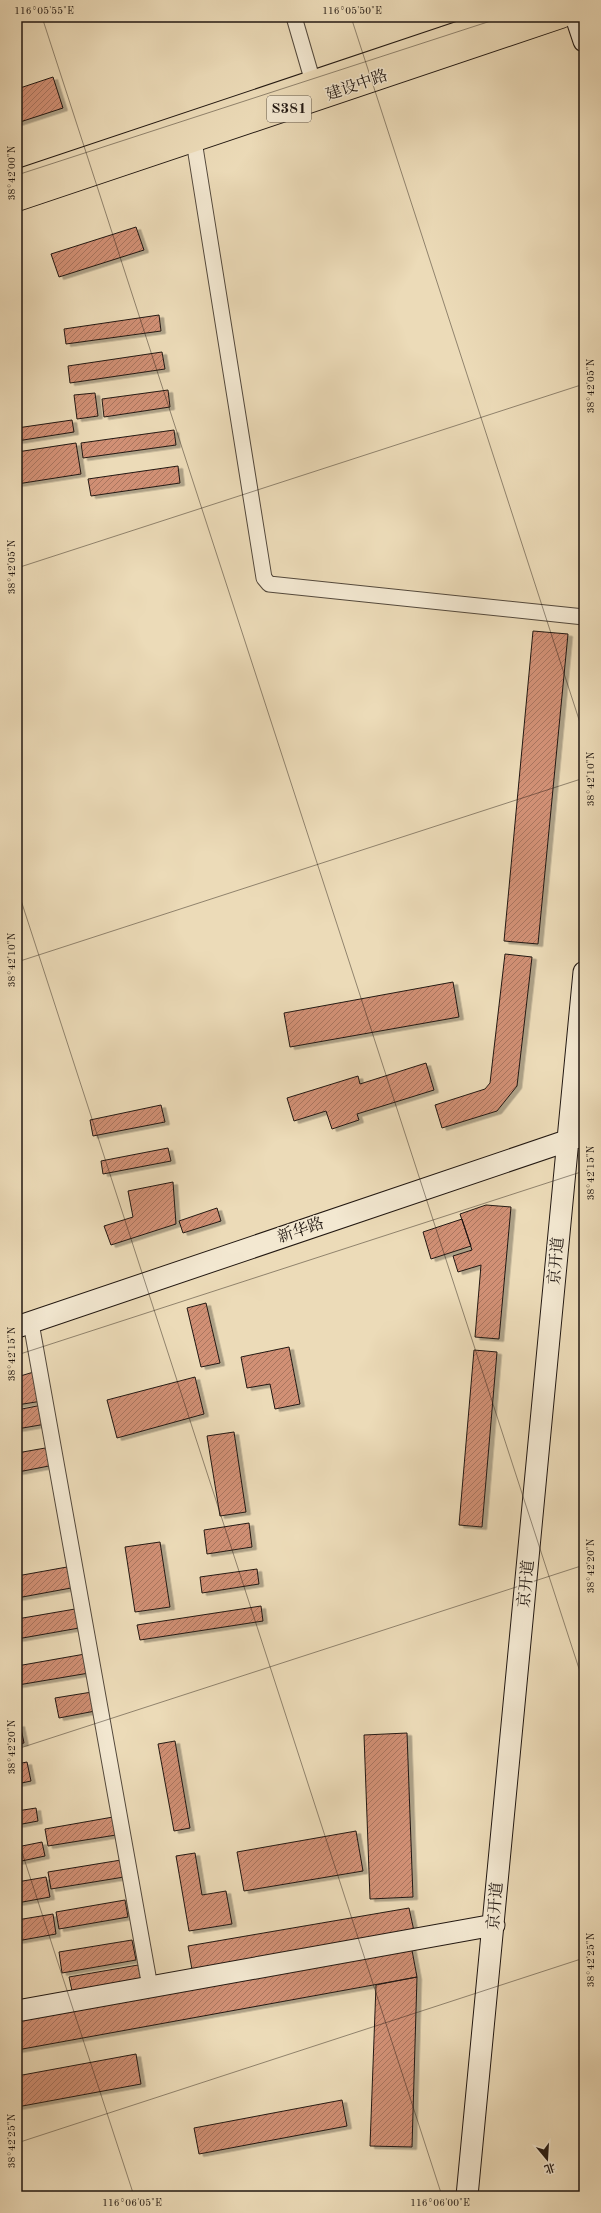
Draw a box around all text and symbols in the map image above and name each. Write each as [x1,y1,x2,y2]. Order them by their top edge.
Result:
text: 116°05'55"E [14,6,74,16]
text: 116°05'50"E [322,6,382,16]
street label: 建设中路 [323,66,390,104]
road number: S381 [267,96,311,122]
text: 38°42'00"N [7,145,17,200]
text: 38°42'05"N [586,358,596,413]
text: 38°42'05"N [7,539,17,594]
text: 38°42'10"N [586,751,596,806]
text: 38°42'10"N [7,932,17,987]
text: 38°42'15"N [586,1145,596,1200]
street label: 新华路 [275,1214,326,1246]
street label: 京开道 [545,1236,567,1286]
text: 38°42'15"N [7,1326,17,1381]
text: 38°42'20"N [586,1538,596,1593]
street label: 京开道 [515,1559,537,1609]
text: 38°42'20"N [7,1719,17,1774]
street label: 京开道 [484,1881,506,1931]
text: 38°42'25"N [586,1932,596,1987]
text: 38°42'25"N [7,2113,17,2168]
north arrow [527,2139,567,2179]
text: 北 [543,2160,557,2175]
text: 116°06'05"E [102,2198,162,2208]
text: 116°06'00"E [410,2198,470,2208]

